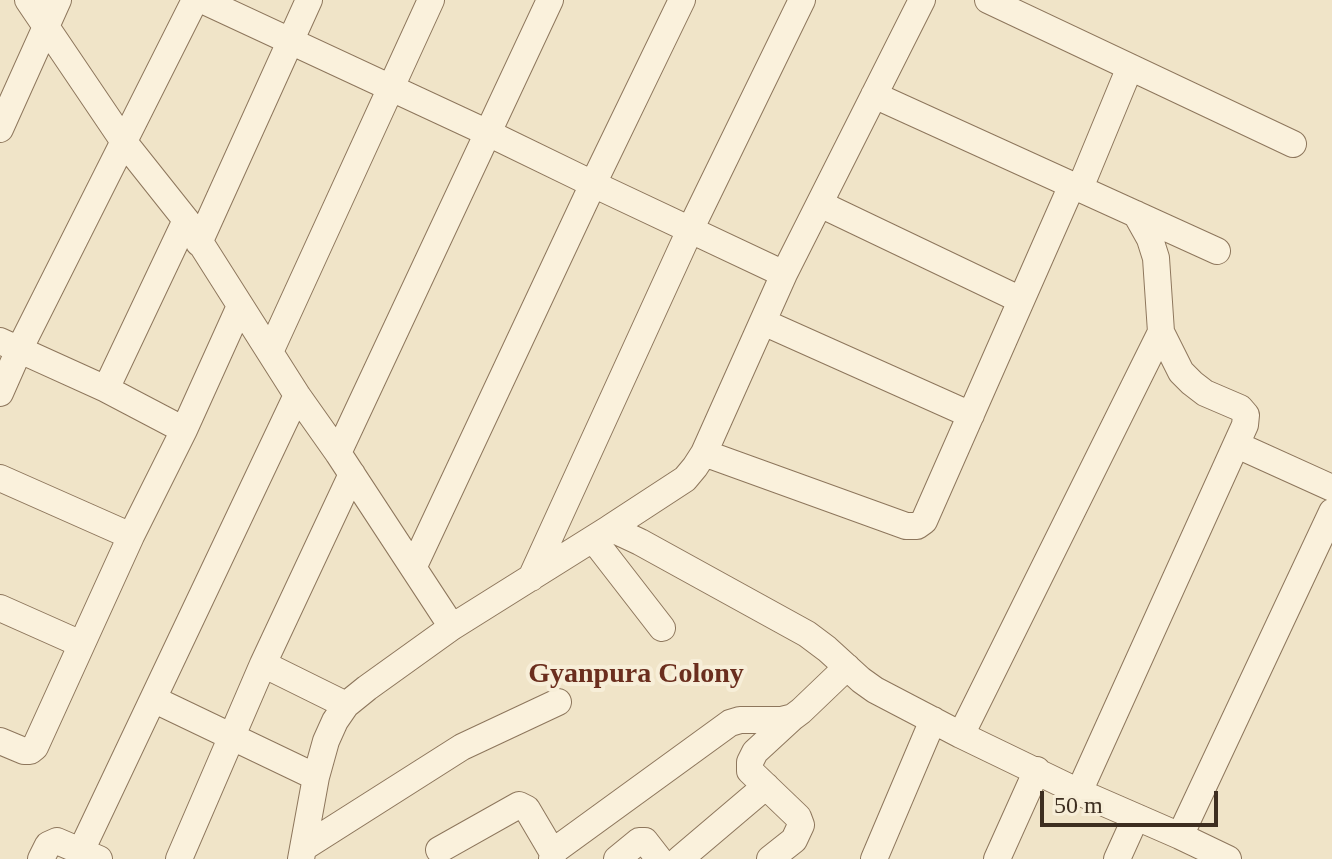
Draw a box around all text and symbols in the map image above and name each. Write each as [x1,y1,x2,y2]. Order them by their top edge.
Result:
district label: Gyanpura Colony [517,658,755,692]
scale bar [1044,775,1222,825]
text: 50 m [1054,792,1103,818]

